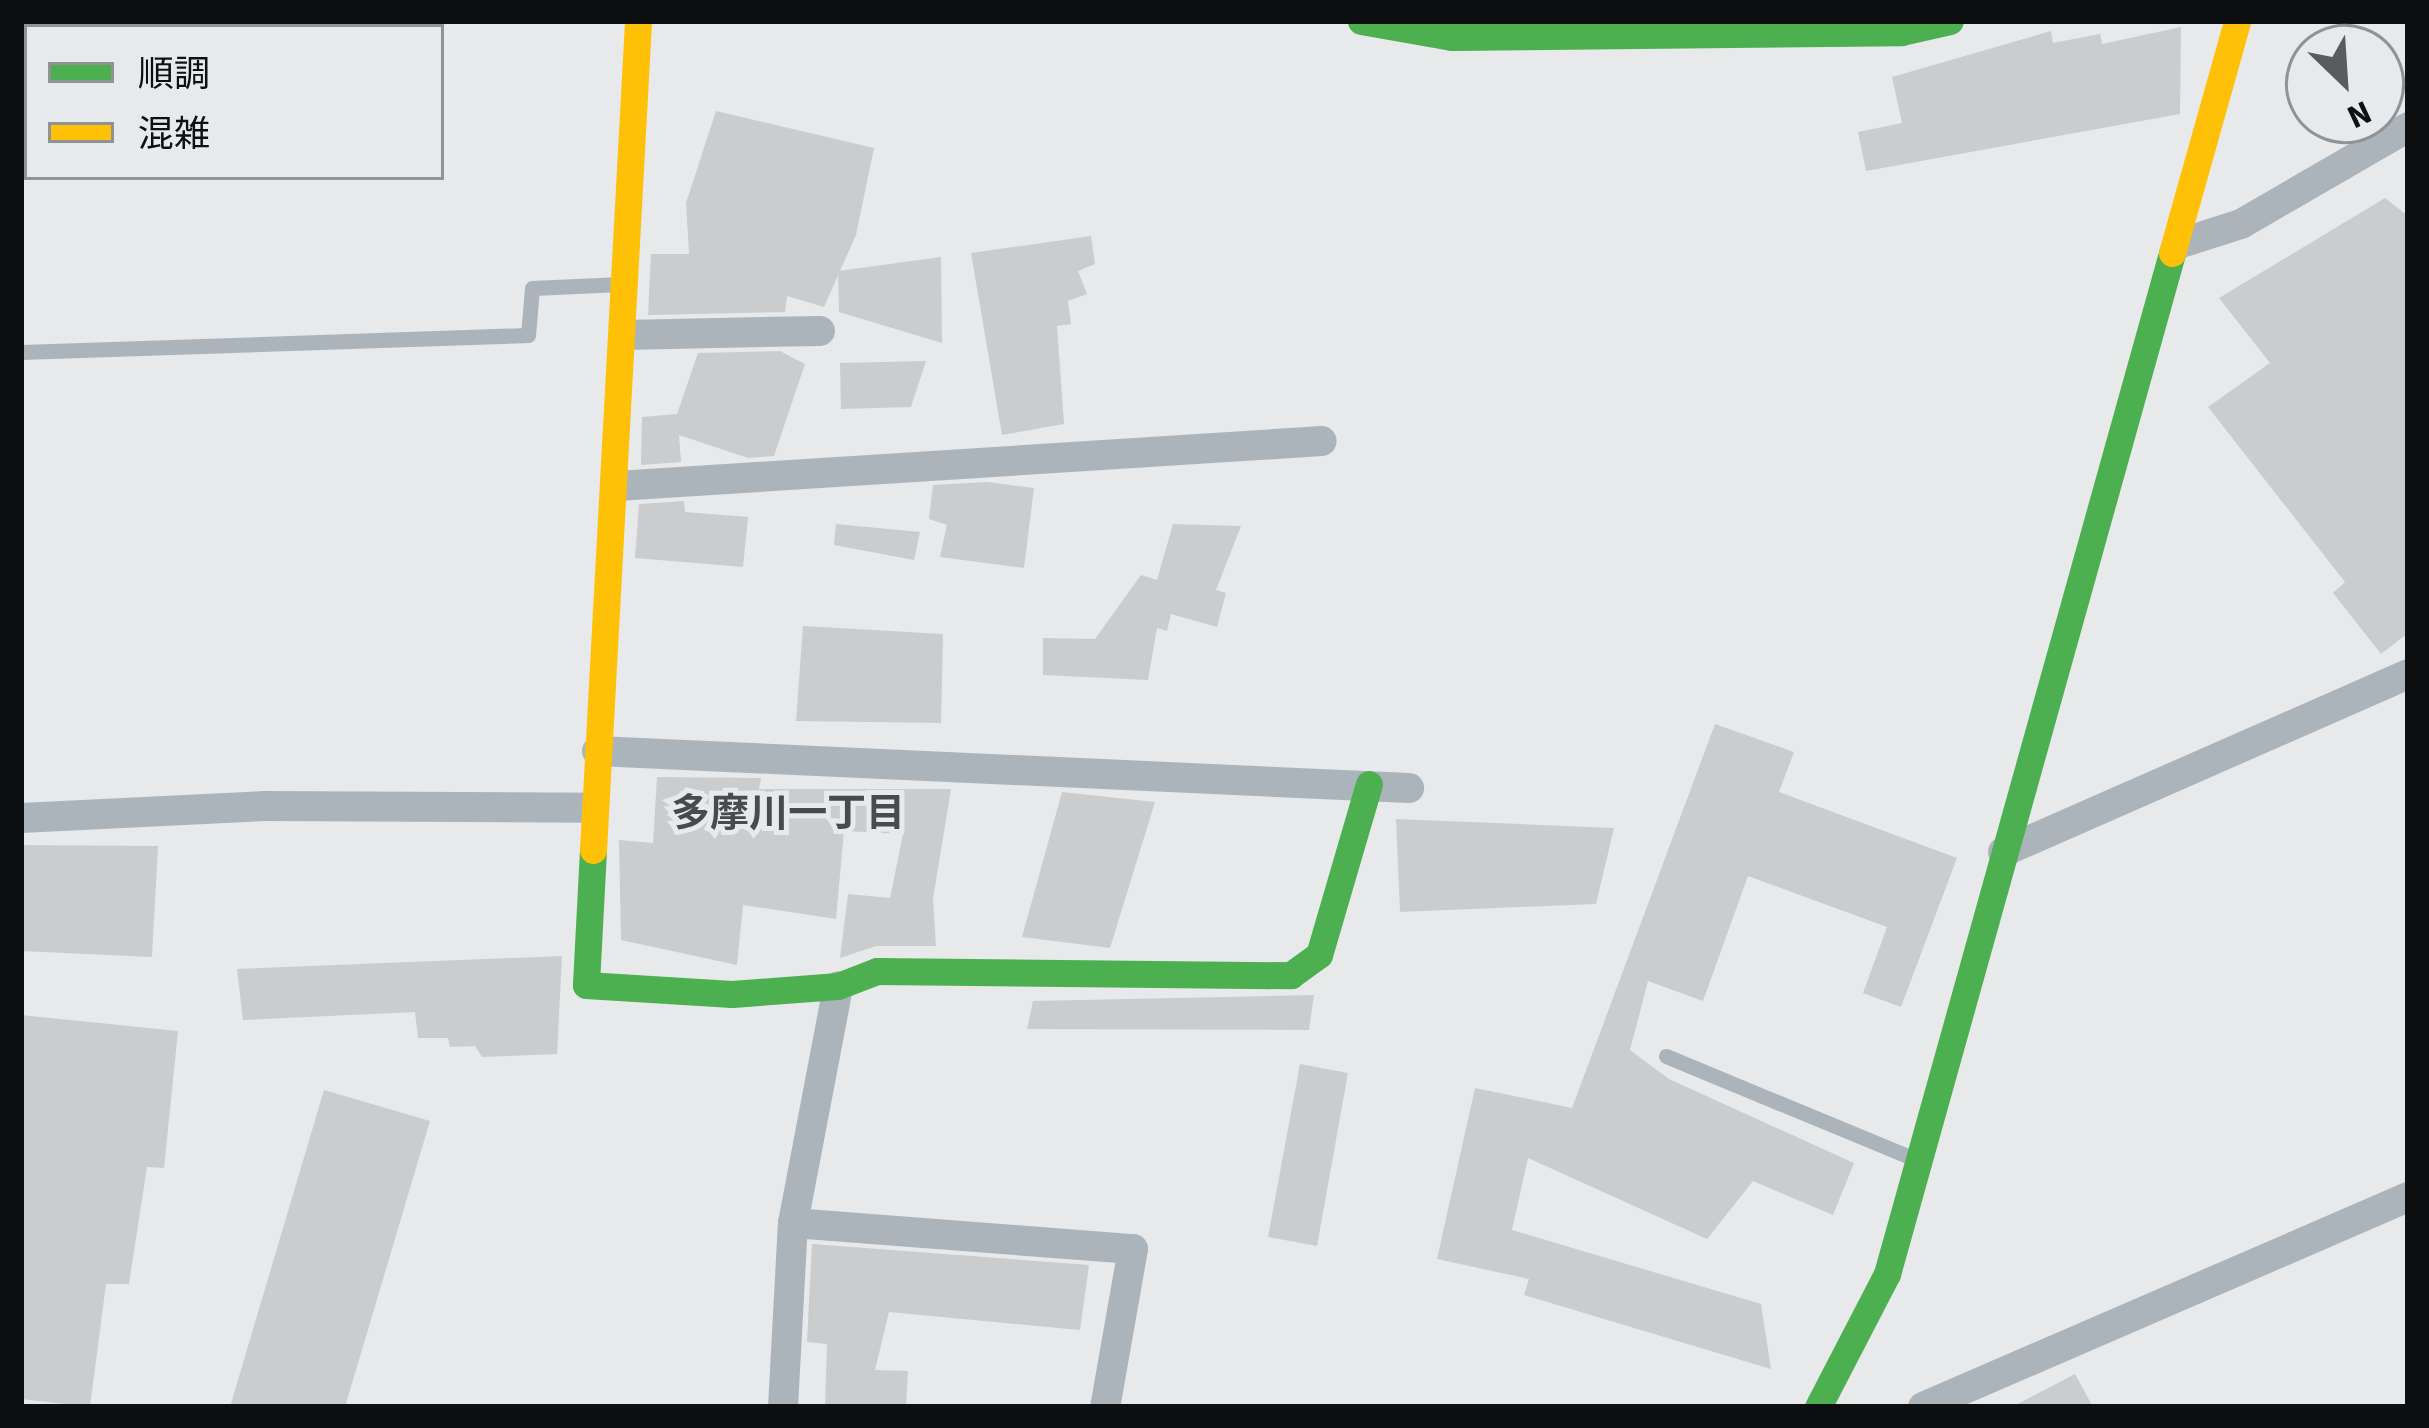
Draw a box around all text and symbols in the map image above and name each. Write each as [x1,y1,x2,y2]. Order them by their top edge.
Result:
legend [24,24,444,180]
north arrow [2285,24,2405,144]
text: 順調 [138,49,210,100]
text: N [2339,88,2379,140]
text: 混雑 [138,109,210,160]
district label: 多摩川一丁目 [671,791,905,837]

